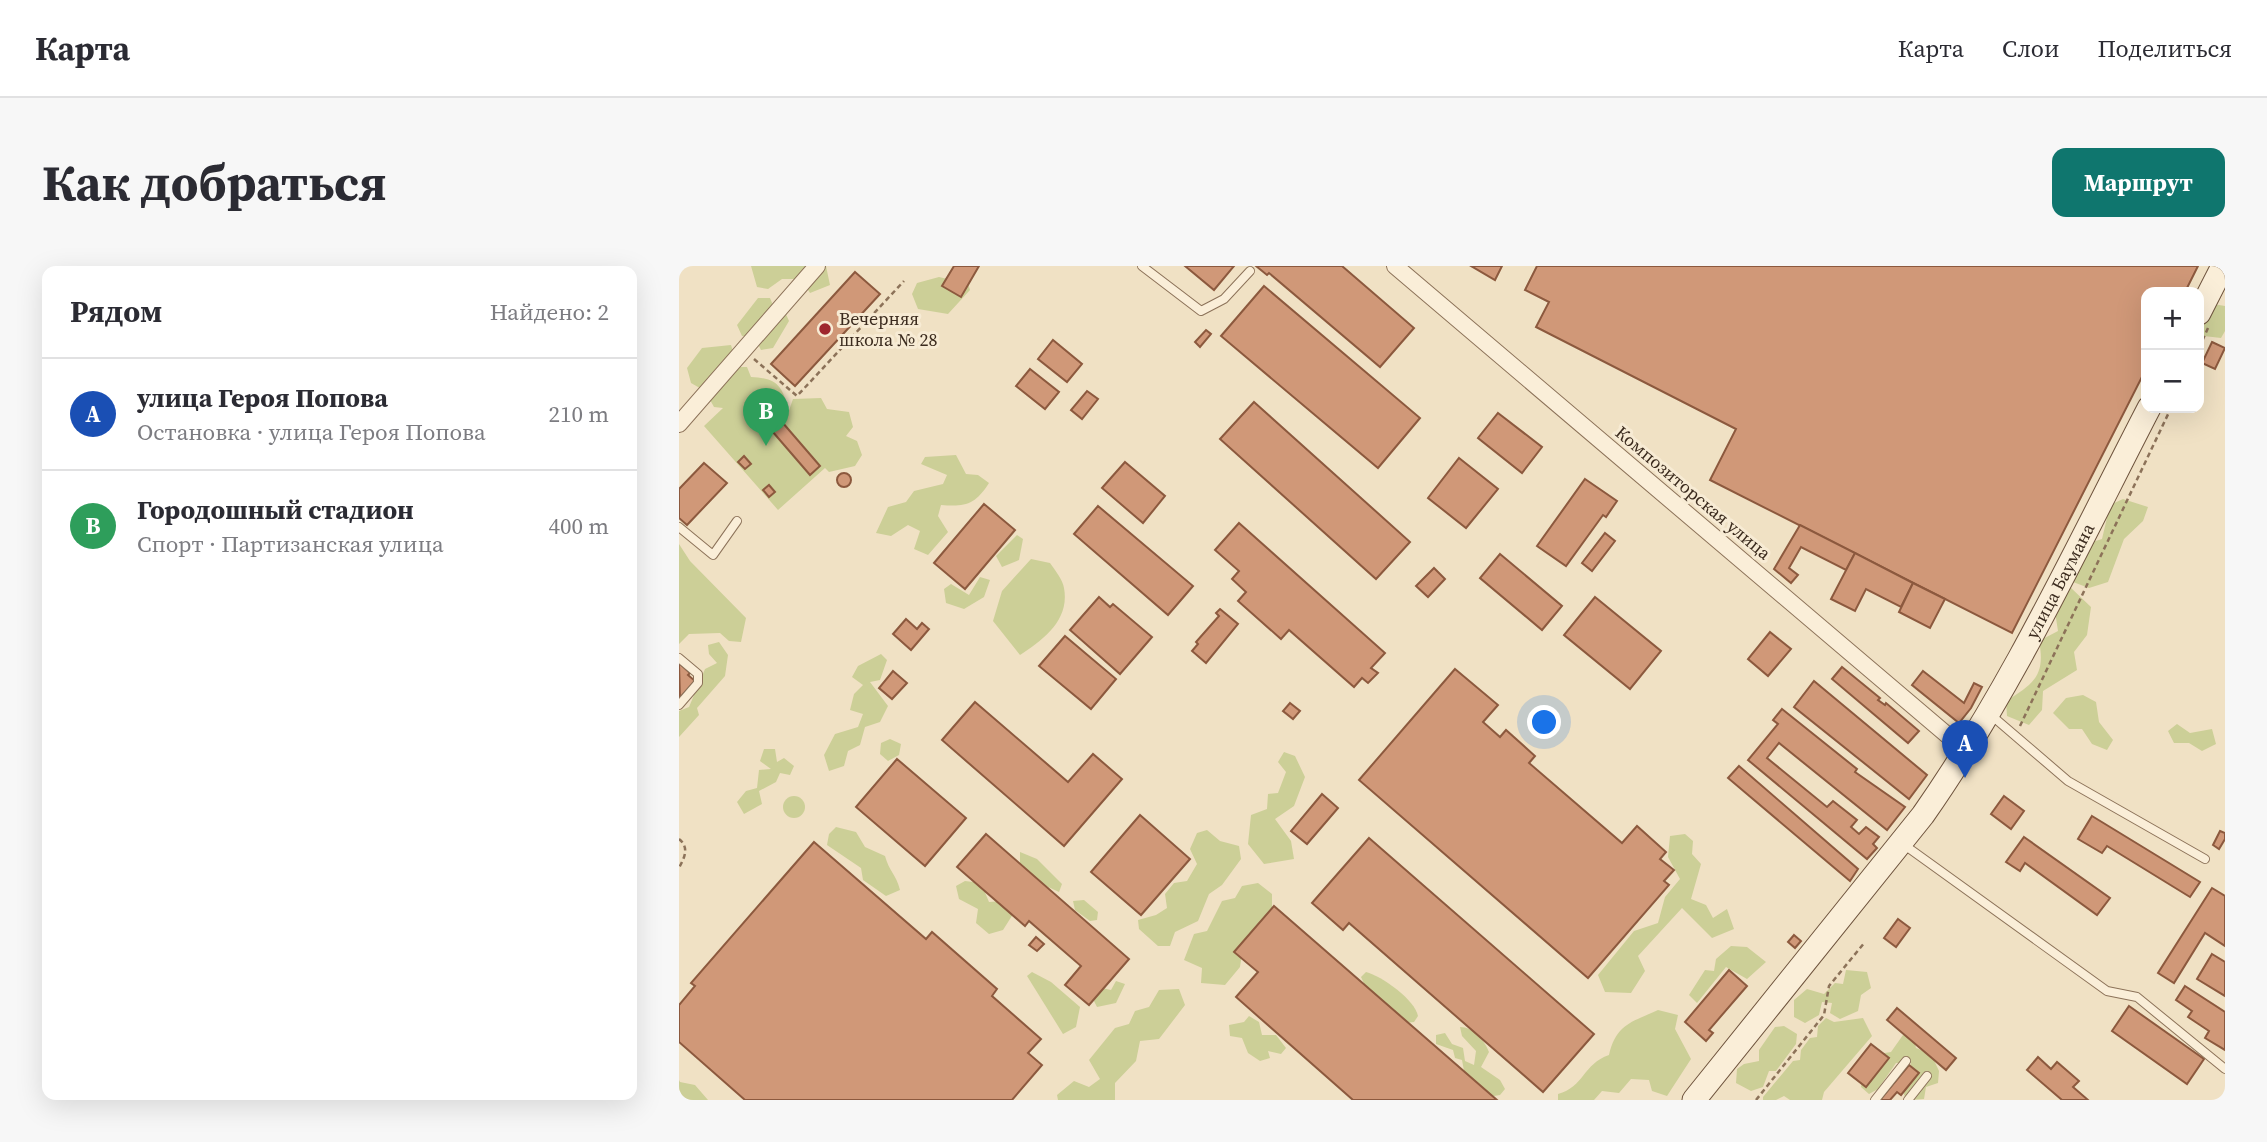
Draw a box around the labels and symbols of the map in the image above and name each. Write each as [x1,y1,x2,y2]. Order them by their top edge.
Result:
place label: Вечерняя школа № 28 [839,306,938,352]
marker: Вечерняя школа № 28 [817,321,833,337]
pin: B [743,388,789,446]
street label: Композиторская улица [1610,420,1777,566]
street label: улица Баумана [2019,518,2101,643]
your location [1527,705,1561,739]
pin: A [1942,720,1988,778]

